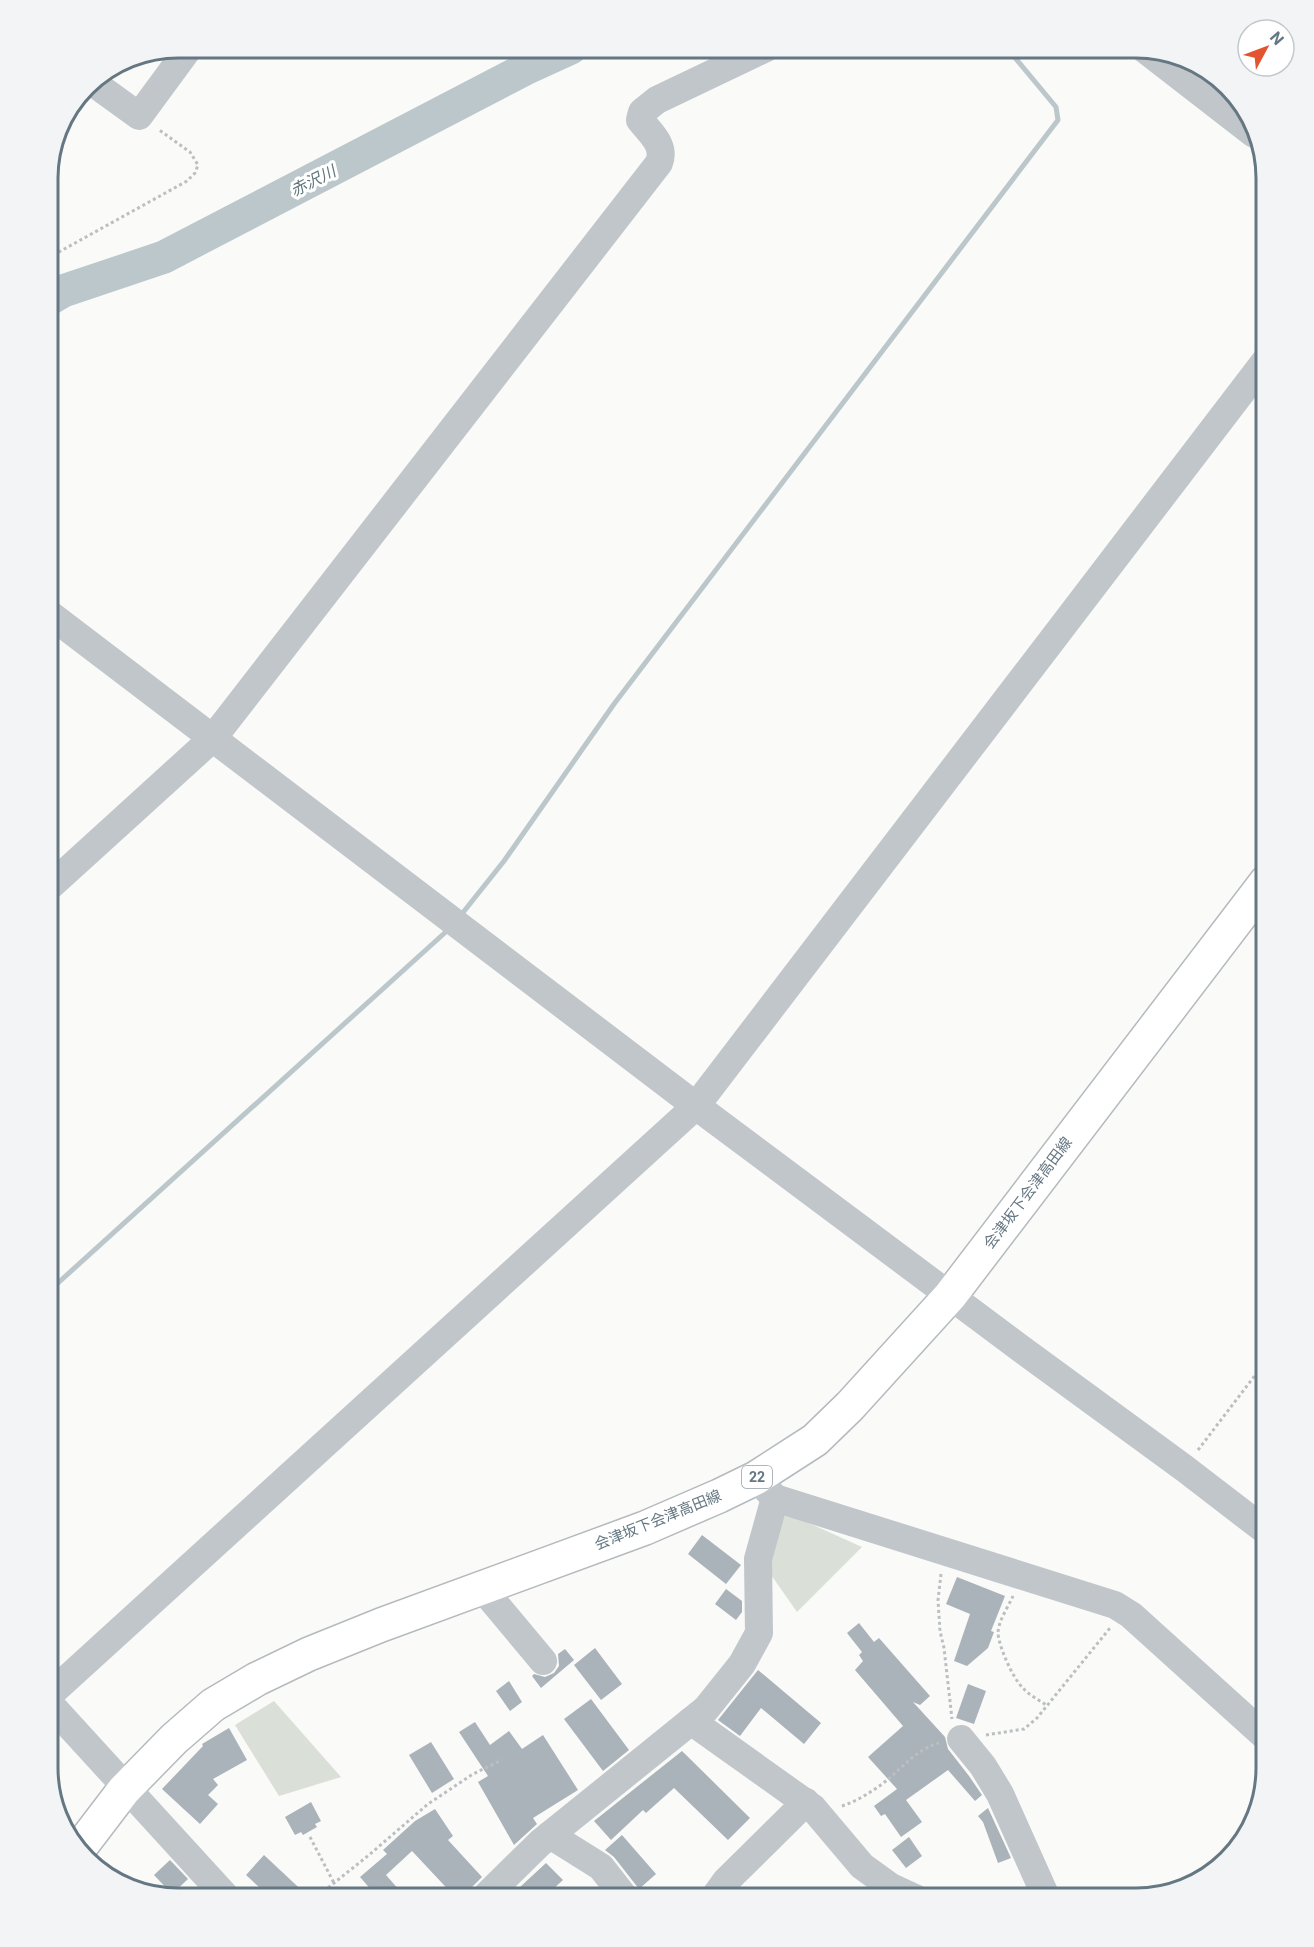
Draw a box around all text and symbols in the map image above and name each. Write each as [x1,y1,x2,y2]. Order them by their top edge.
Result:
north arrow [1236,18,1296,78]
text: N [1266,28,1288,49]
water label: 赤沢川 [287,161,340,200]
street label: 会津坂下会津高田線 [980,1134,1076,1252]
road number: 22 [742,1466,772,1488]
street label: 会津坂下会津高田線 [592,1486,724,1554]

